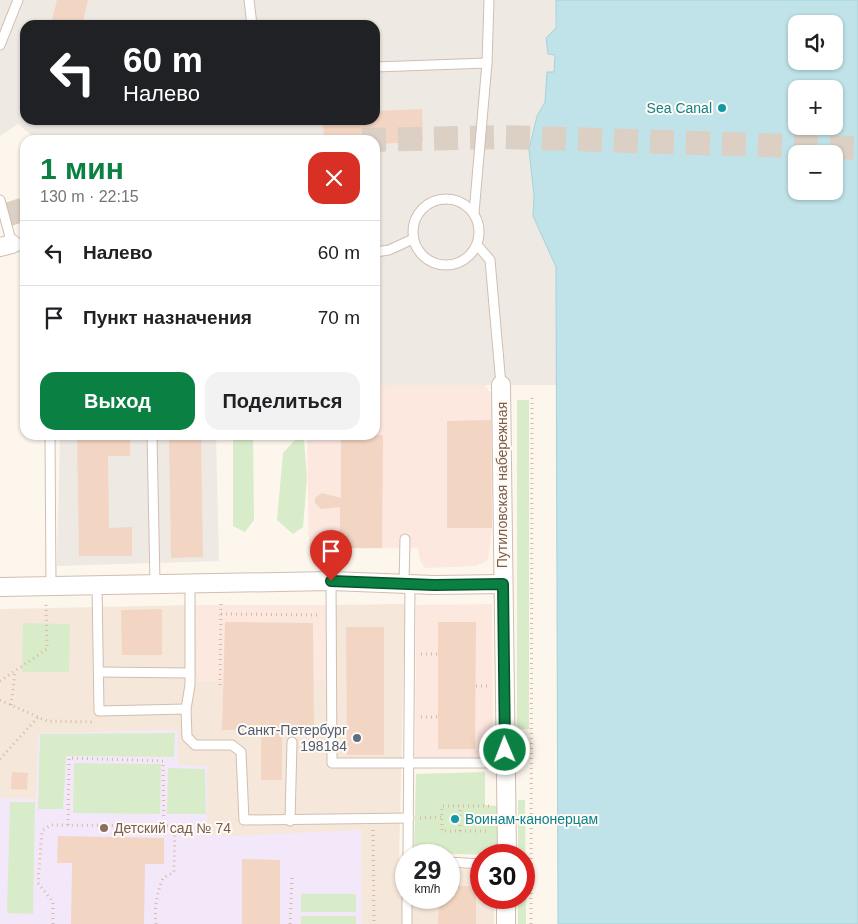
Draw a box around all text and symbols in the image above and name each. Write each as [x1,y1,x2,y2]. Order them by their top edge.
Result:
map controls [788,15,843,200]
button: sound [788,15,843,70]
icon: left [40,40,105,105]
text: 60 m [123,40,203,79]
button: + [788,80,843,135]
text: Налево [123,81,200,106]
place label: Sea Canal [647,100,712,116]
marker: Sea Canal [716,102,728,114]
button: − [788,145,843,200]
text: 1 мин [40,152,124,185]
button: close [308,152,360,204]
text: 130 m · 22:15 [40,188,139,205]
icon: left [40,239,68,267]
text: Налево [83,242,153,263]
text: 60 m [318,242,360,263]
icon: arrive [40,304,68,332]
text: Пункт назначения [83,307,252,328]
text: 70 m [318,307,360,328]
button: Выход [40,372,195,430]
button: Поделиться [205,372,360,430]
street label: Путиловская набережная [494,402,510,568]
pin [310,530,352,581]
icon: arrive [317,537,345,565]
place label: Санкт-Петербург 198184 [237,722,347,754]
position arrow [478,723,530,775]
marker: Санкт-Петербург 198184 [351,732,363,744]
place label: Воинам-канонерцам [465,811,598,827]
marker: Воинам-канонерцам [449,813,461,825]
place label: Детский сад № 74 [114,820,231,836]
marker: Детский сад № 74 [98,822,110,834]
speed limit sign: 30 [470,844,535,909]
text: 29 [414,856,441,884]
text: km/h [414,882,441,896]

